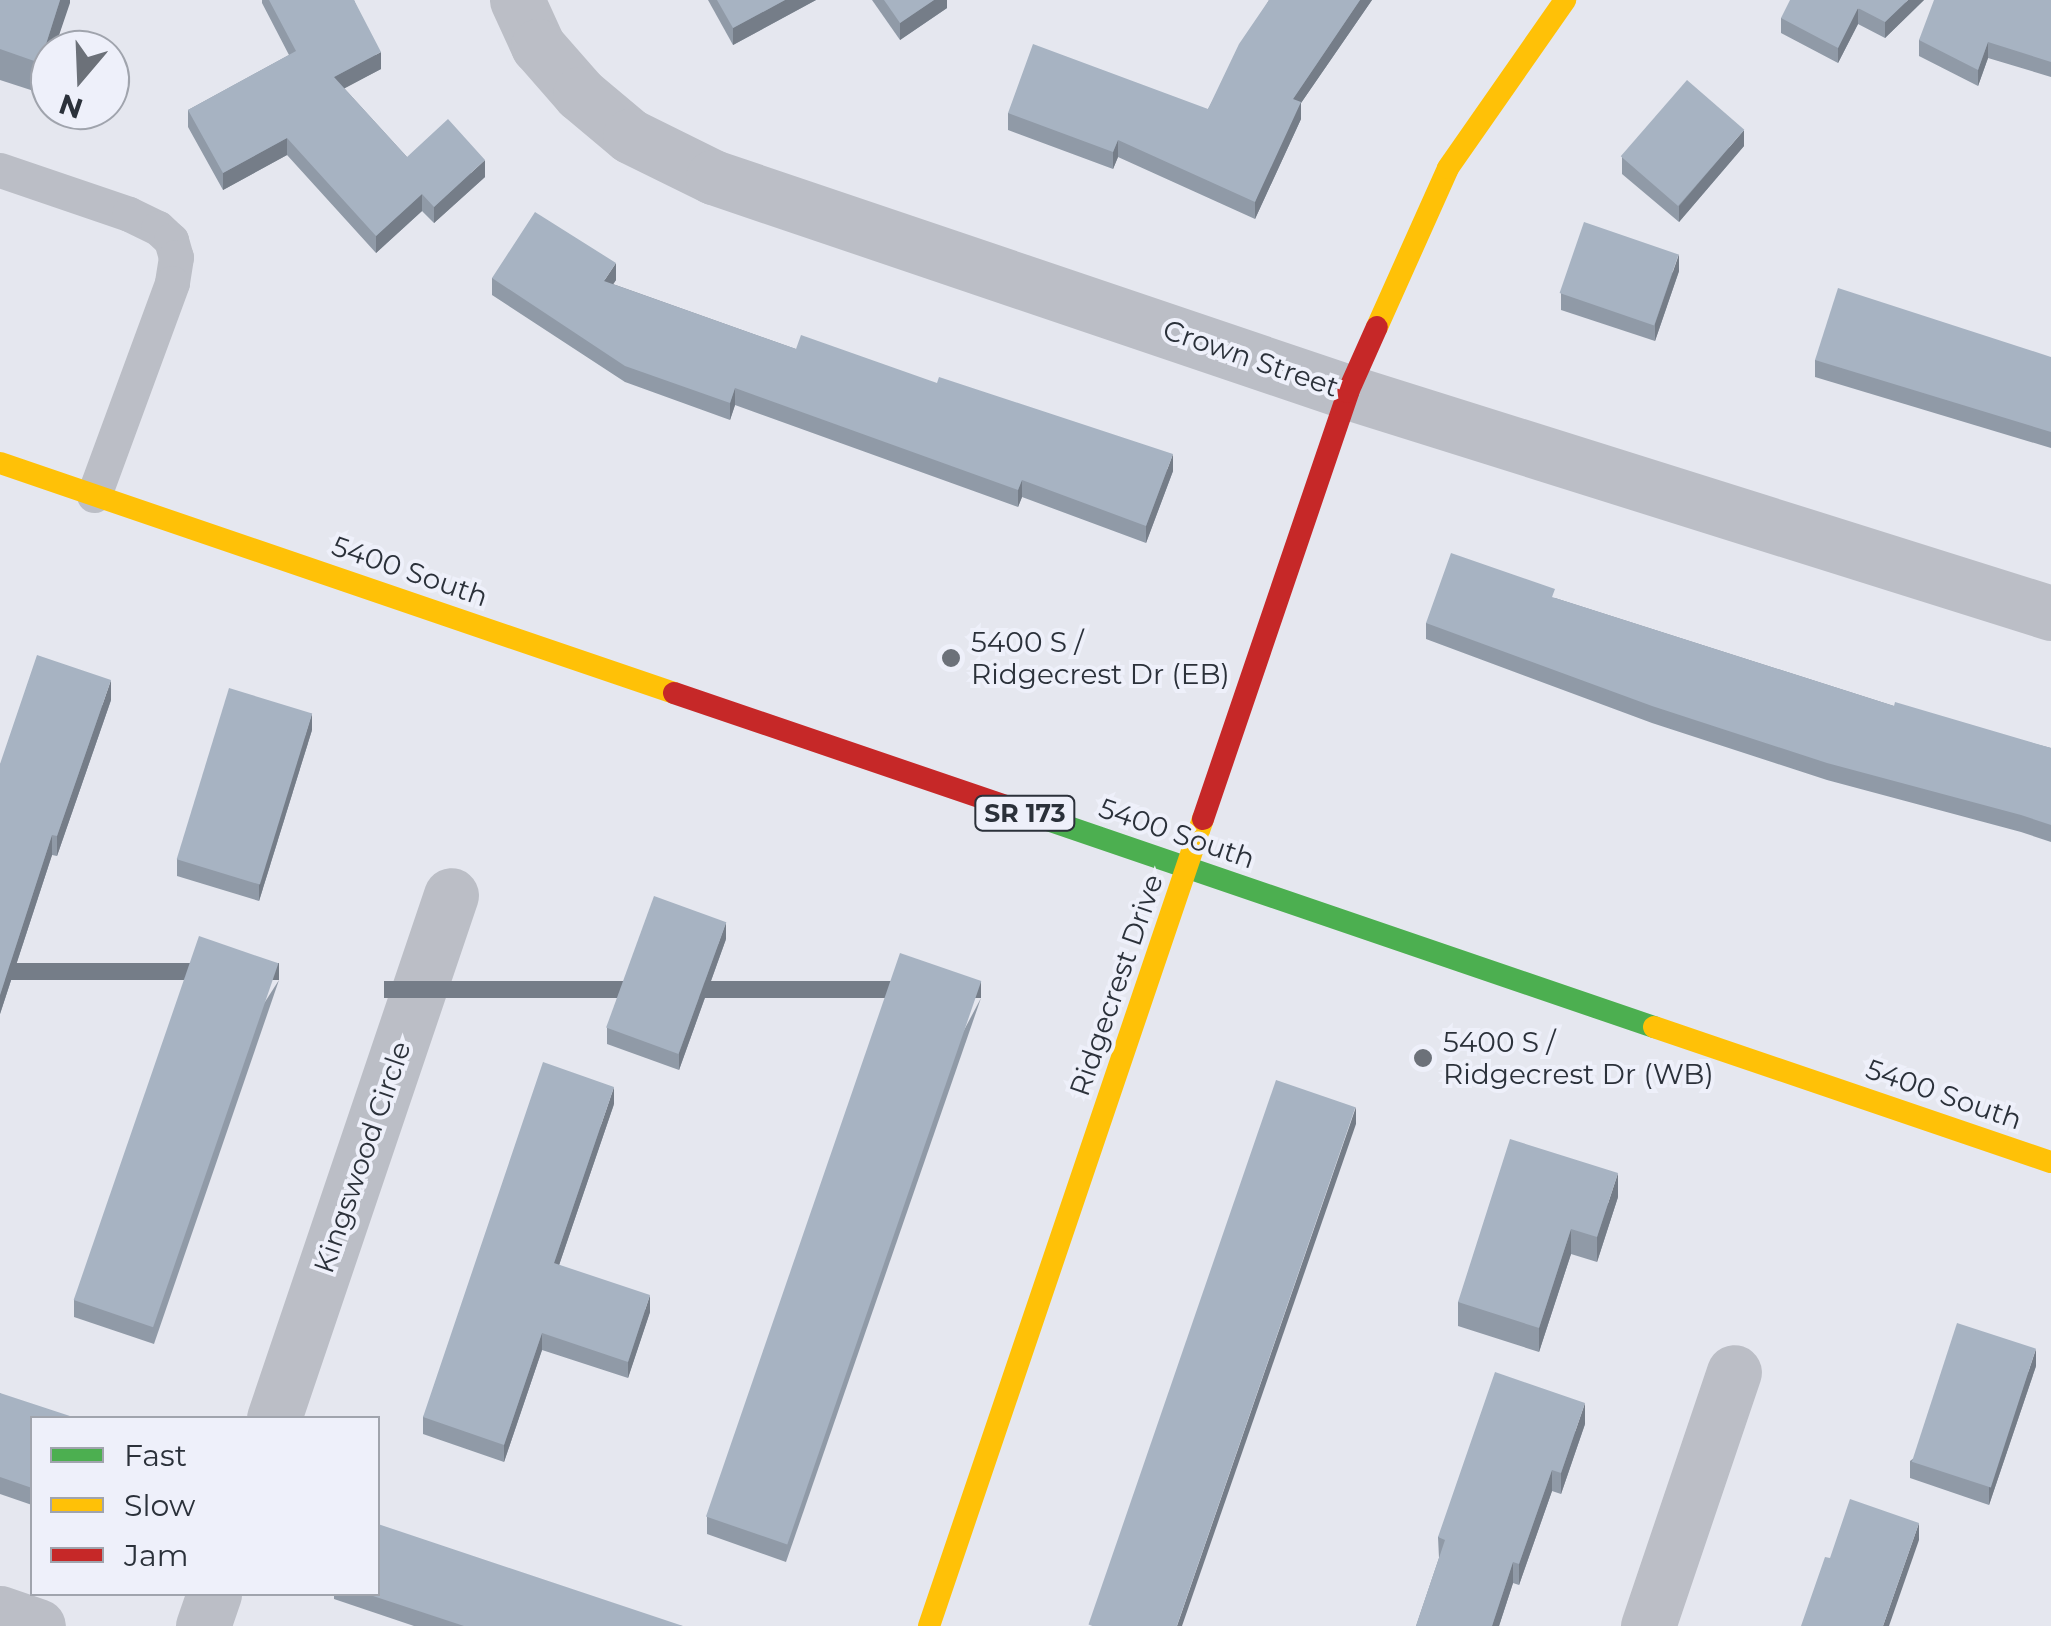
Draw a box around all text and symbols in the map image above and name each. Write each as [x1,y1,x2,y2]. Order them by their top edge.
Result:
north arrow [30,30,130,130]
text: N [55,87,87,126]
street label: Crown Street [1159,312,1343,404]
street label: 5400 South [328,529,492,613]
place label: 5400 S / Ridgecrest Dr (EB) [971,625,1230,691]
marker: 5400 S / Ridgecrest Dr (EB) [940,647,962,669]
street label: 5400 South [1095,791,1259,875]
road number: SR 173 [972,793,1078,833]
street label: Ridgecrest Drive [1062,870,1170,1100]
place label: 5400 S / Ridgecrest Dr (WB) [1443,1025,1714,1091]
street label: Kingswood Circle [307,1037,417,1277]
marker: 5400 S / Ridgecrest Dr (WB) [1412,1047,1434,1069]
street label: 5400 South [1862,1052,2026,1136]
legend [30,1416,380,1596]
text: Fast [124,1437,187,1474]
text: Slow [124,1487,195,1524]
text: Jam [124,1537,189,1574]

